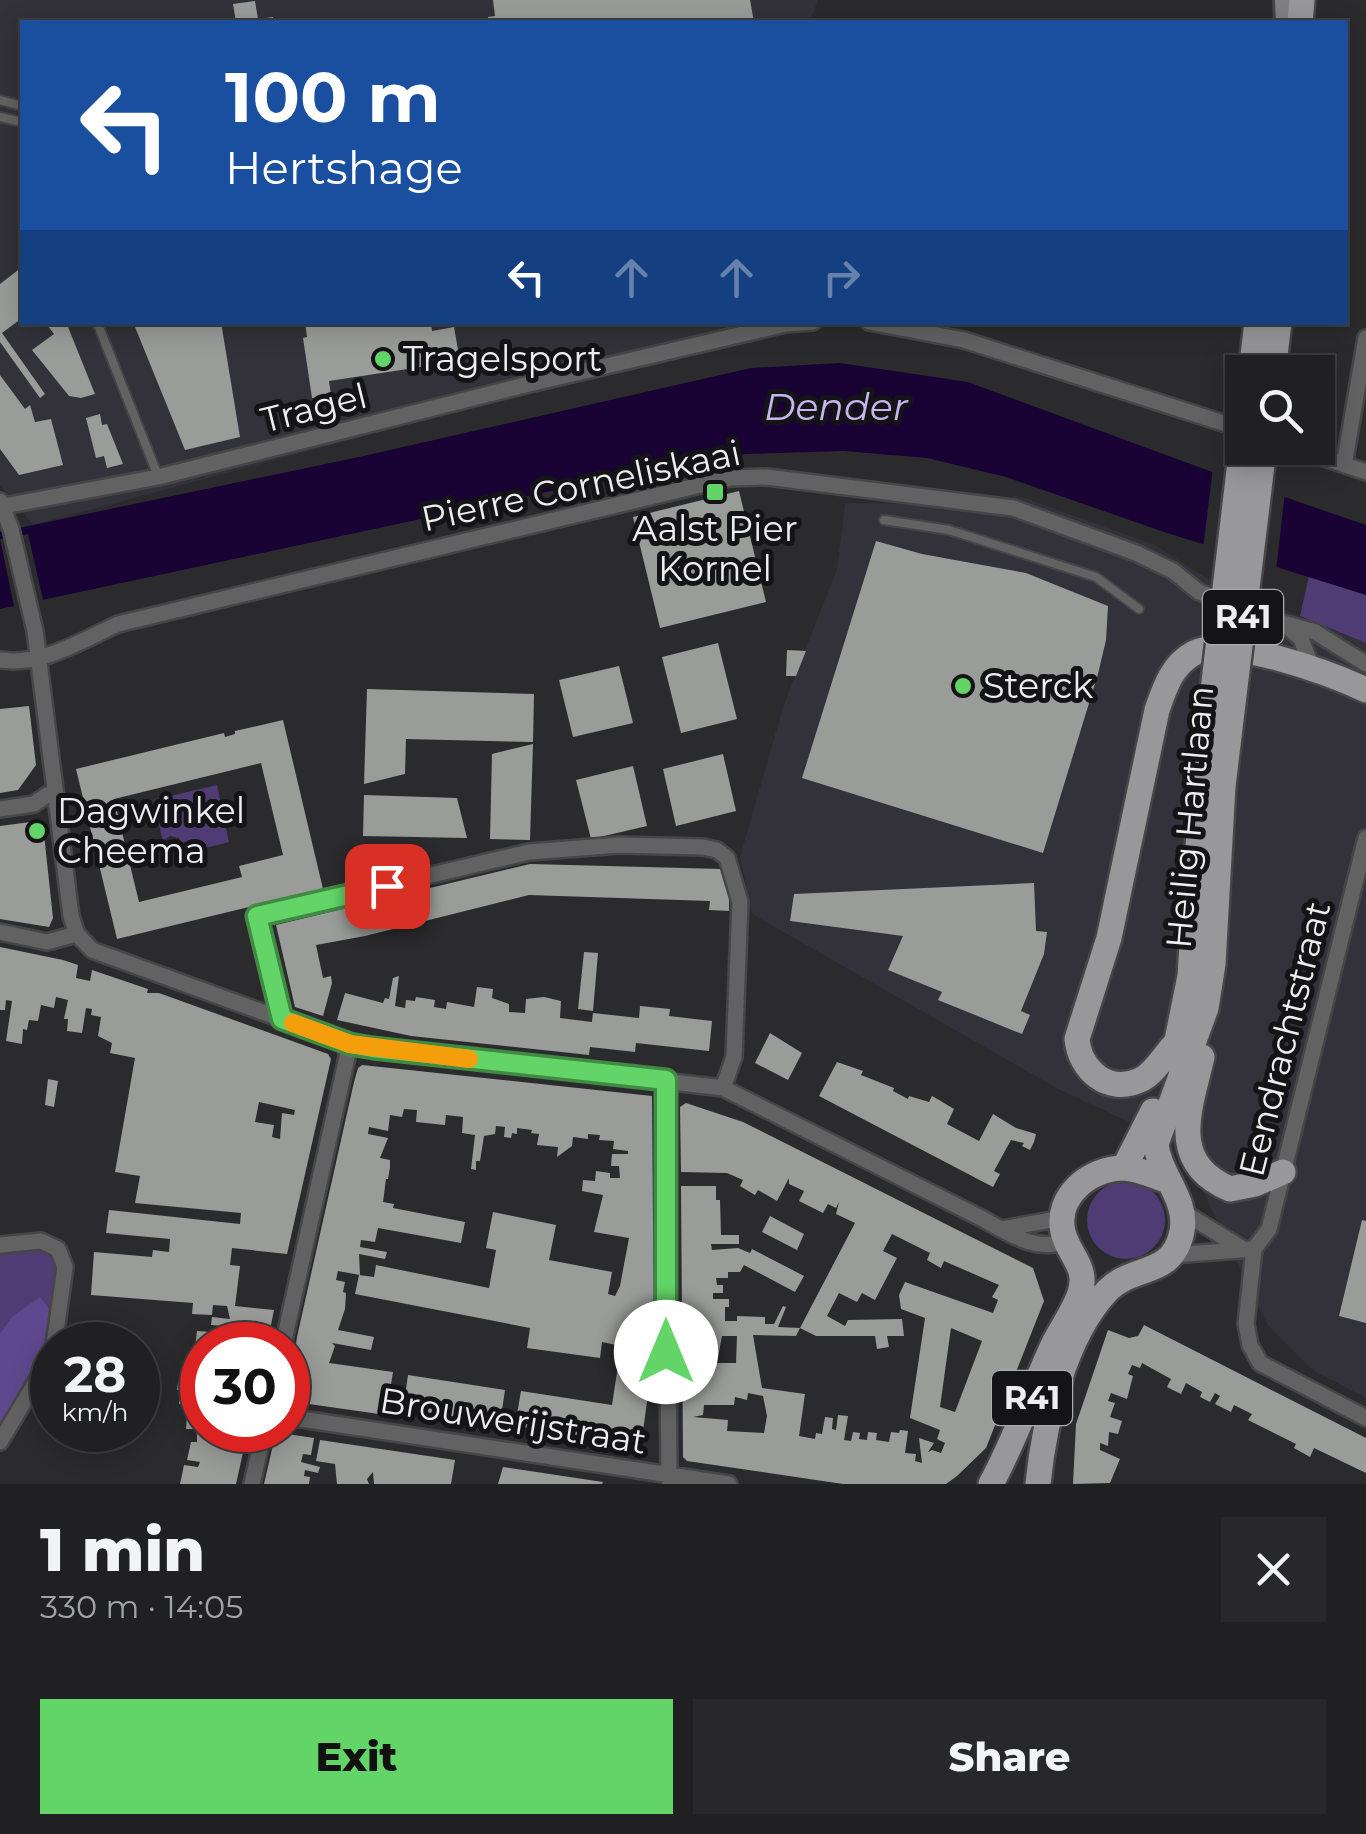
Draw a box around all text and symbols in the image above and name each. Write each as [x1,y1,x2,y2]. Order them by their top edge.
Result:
text: 100 m [225,54,441,140]
icon: left [60,60,190,190]
text: Hertshage [225,140,463,195]
icon: left [499,250,554,305]
icon: ahead [604,250,659,305]
icon: ahead [709,250,764,305]
icon: right [814,250,869,305]
place label: Tragelsport [403,337,602,380]
marker: Tragelsport [372,348,394,370]
map controls [1225,355,1335,465]
button: search [1225,355,1335,465]
street label: Tragel [257,374,371,441]
water label: Dender [764,383,909,430]
street label: Pierre Corneliskaai [417,431,744,540]
marker: Aalst Pier Kornel [704,481,726,503]
place label: Aalst Pier Kornel [632,507,798,590]
road number: R41 [1203,590,1283,644]
place label: Sterck [983,664,1093,707]
marker: Sterck [952,675,974,697]
street label: Heilig Hartlaan [1157,684,1222,950]
place label: Dagwinkel Cheema [57,789,245,872]
marker: Dagwinkel Cheema [26,820,48,842]
pin [345,844,430,929]
icon: arrive [360,859,415,914]
street label: Eendrachtstraat [1230,897,1339,1181]
position arrow [614,1300,718,1404]
speed limit sign: 30 [180,1322,310,1452]
text: 28 [64,1344,126,1405]
road number: R41 [992,1371,1072,1425]
street label: Brouwerijstraat [377,1378,649,1463]
text: km/h [62,1397,128,1427]
text: 1 min [40,1513,205,1586]
button: close [1221,1517,1326,1622]
text: 330 m · 14:05 [40,1587,243,1626]
button: Exit [40,1699,673,1814]
button: Share [693,1699,1326,1814]

